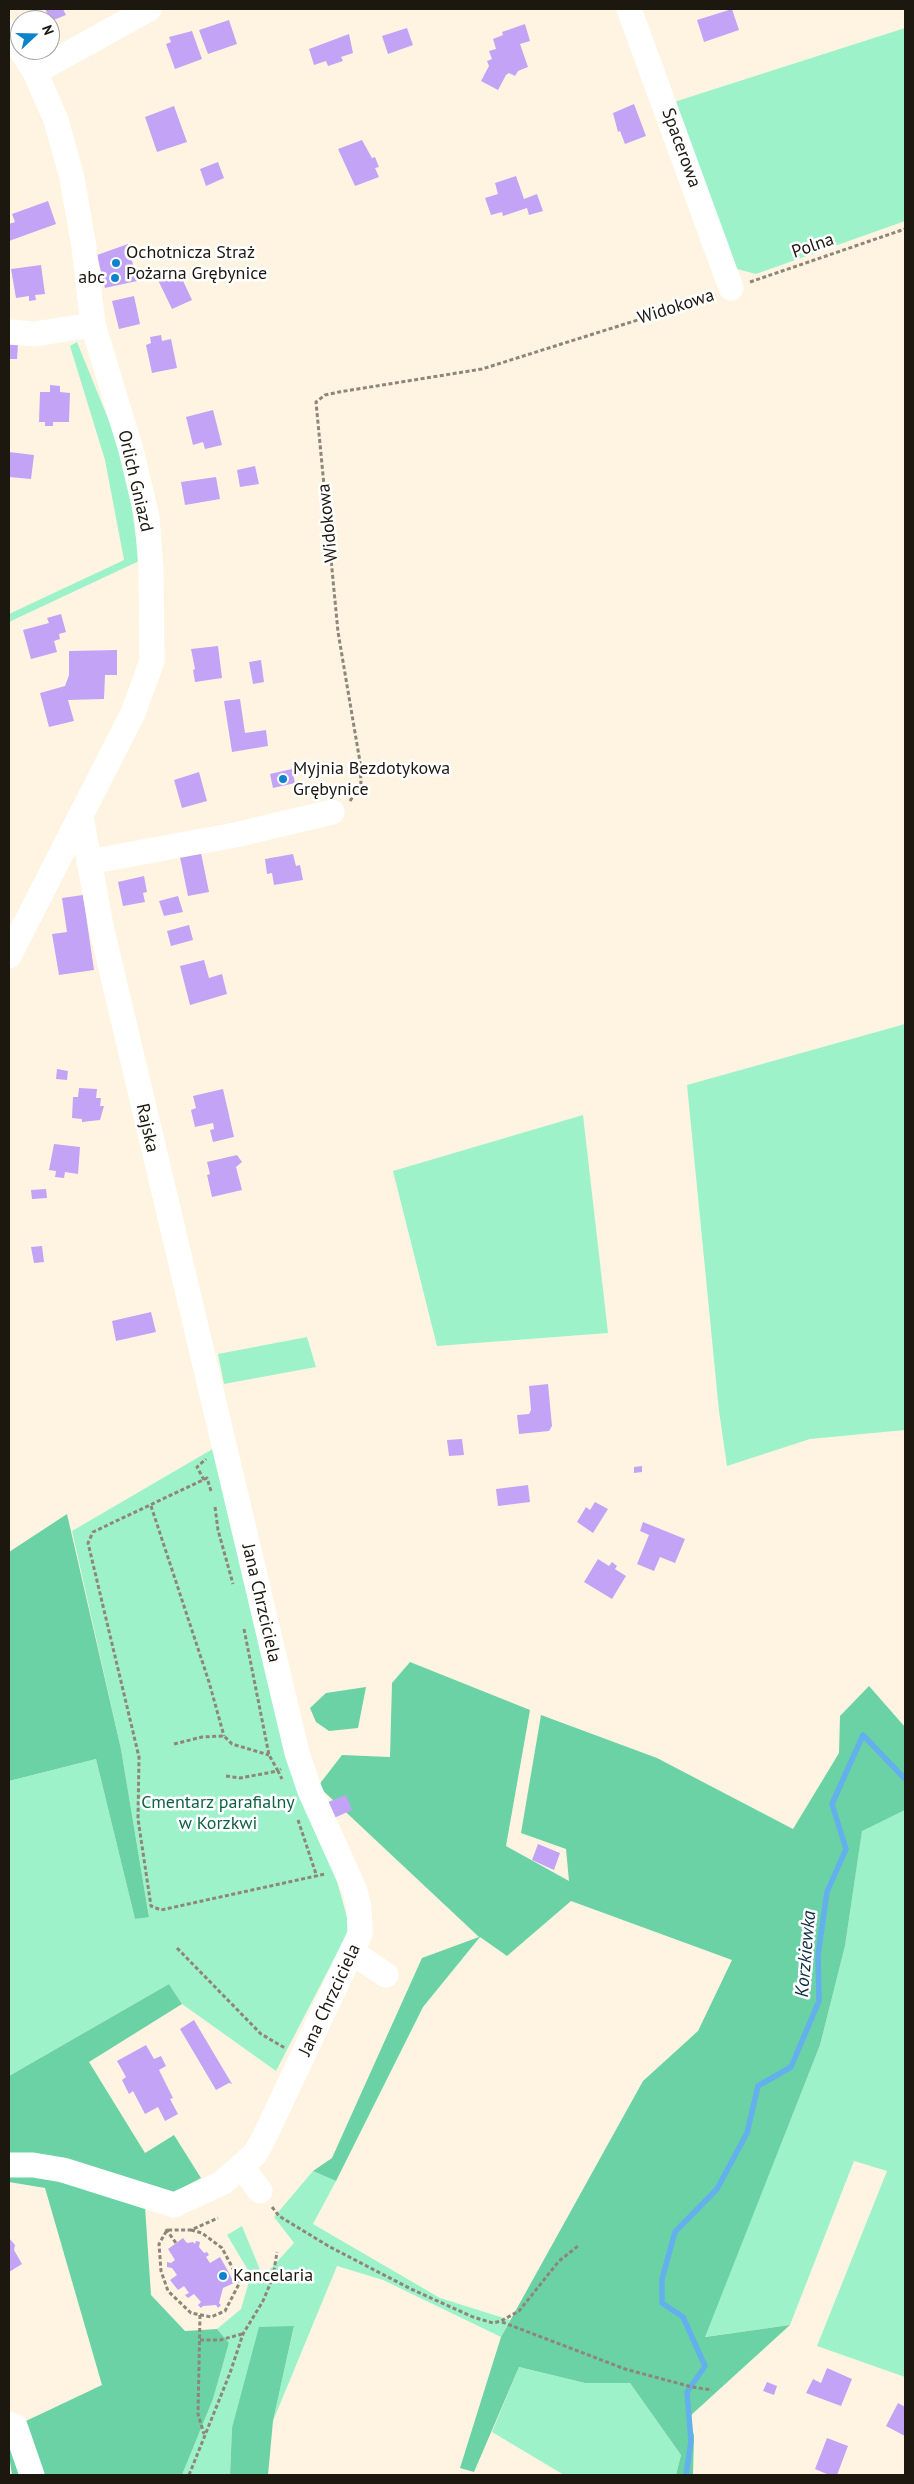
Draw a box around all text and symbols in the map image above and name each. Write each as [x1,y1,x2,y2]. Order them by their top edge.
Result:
north arrow [10,10,60,60]
text: N [38,22,58,37]
street label: Spacerowa [657,105,705,191]
street label: Polna [789,229,837,263]
place label: Ochotnicza Straż Pożarna Grębynice [126,242,267,284]
marker: Ochotnicza Straż Pożarna Grębynice [110,257,122,269]
place label: abc [78,267,105,289]
marker: abc [109,272,121,284]
street label: Widokowa [635,285,717,329]
street label: Orlich Gniazd [113,428,157,534]
street label: Widokowa [313,483,343,563]
place label: Myjnia Bezdotykowa Grębynice [293,758,450,801]
marker: Myjnia Bezdotykowa Grębynice [277,773,289,785]
street label: Rajska [131,1102,163,1154]
street label: Jana Chrzciciela [237,1542,285,1664]
park label: Cmentarz parafialny w Korzkwi [141,1792,295,1835]
water label: Korzkiewka [791,1910,821,1998]
street label: Jana Chrzciciela [295,1941,365,2059]
place label: Kancelaria [233,2265,313,2287]
marker: Kancelaria [217,2270,229,2282]

